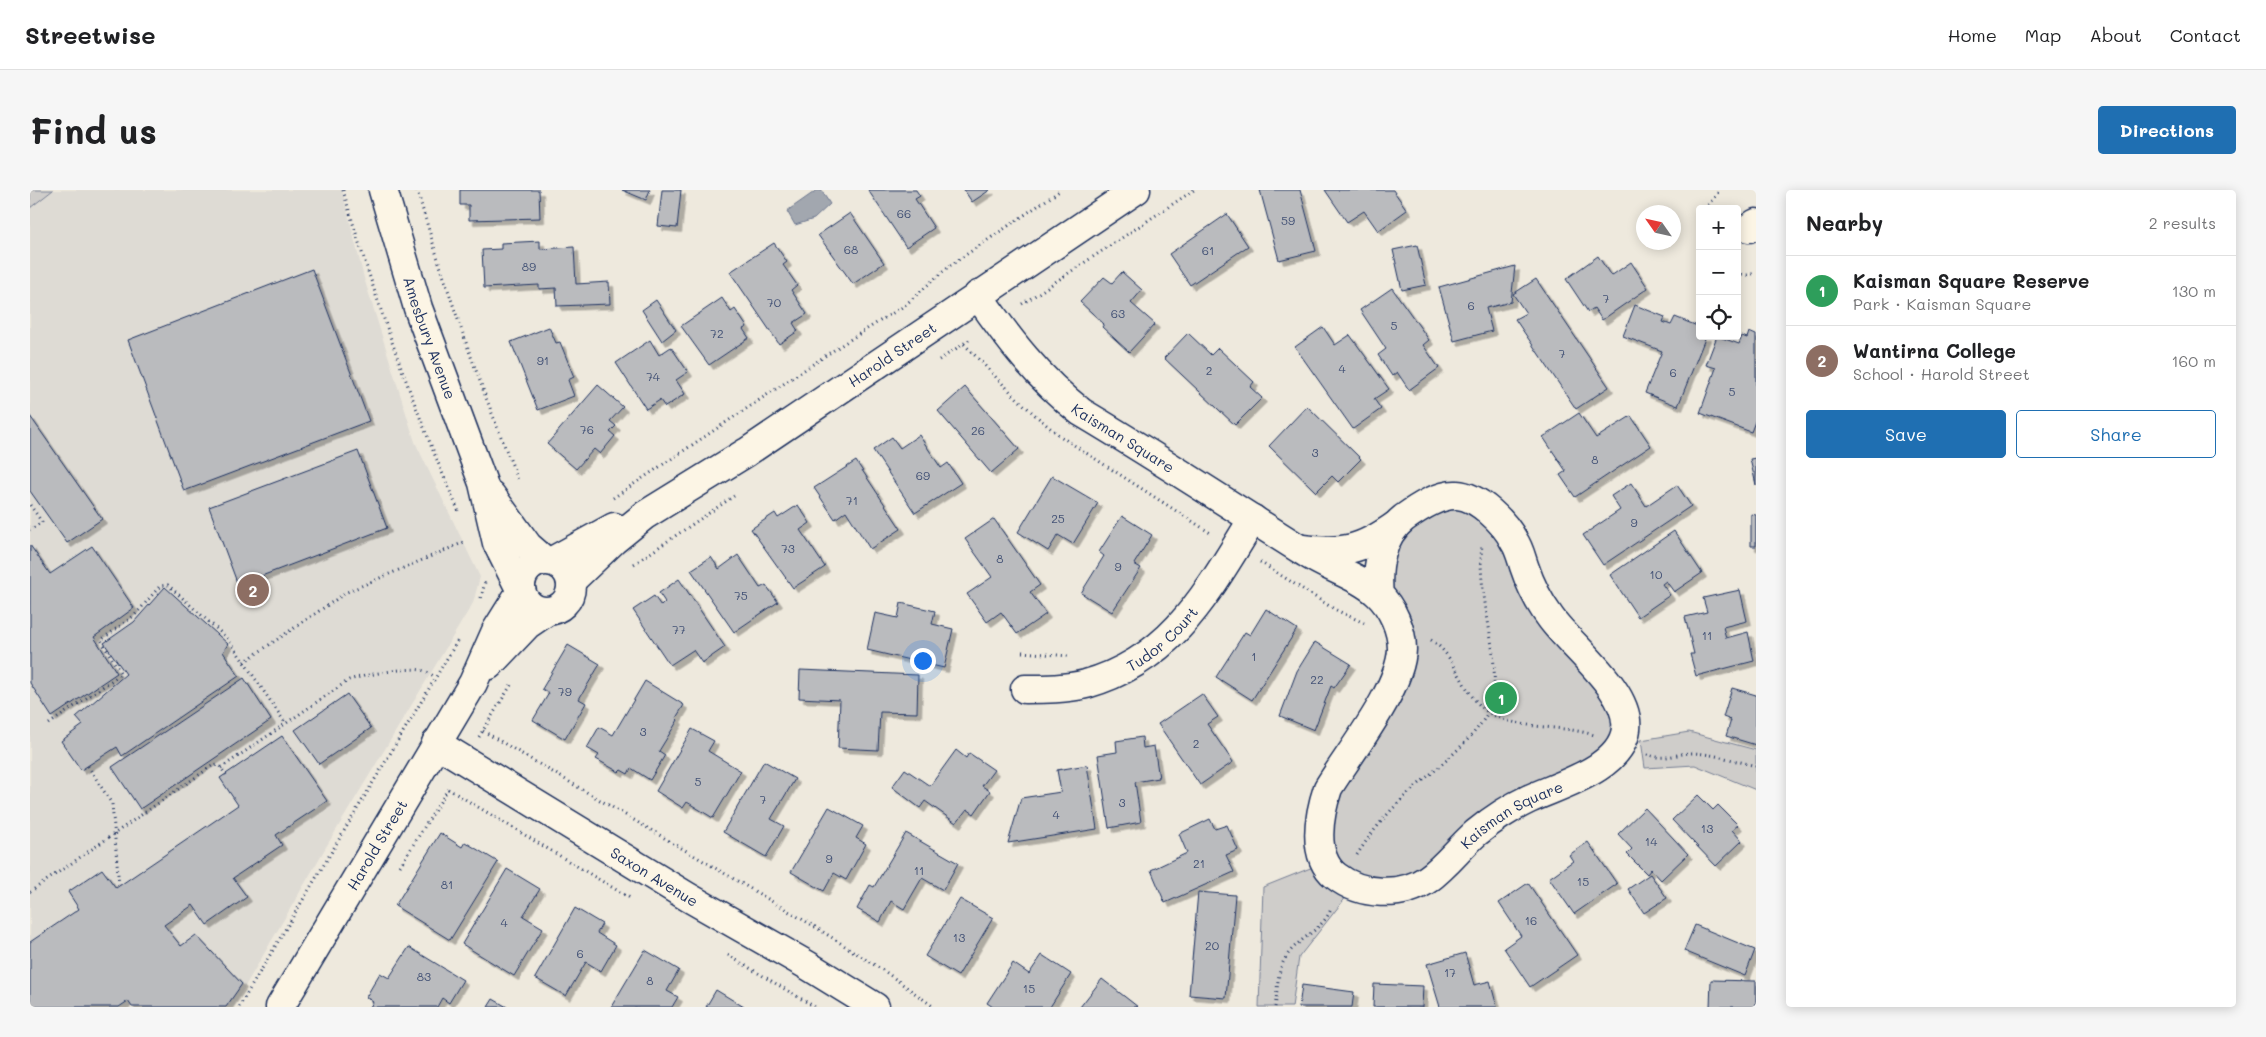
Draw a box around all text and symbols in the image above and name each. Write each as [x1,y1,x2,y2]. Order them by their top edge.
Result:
text: Streetwise [25,19,155,50]
text: Home [1948,23,1997,47]
text: Map [2025,23,2061,47]
text: About [2089,23,2142,47]
text: Contact [2170,23,2241,47]
button: Directions [2098,106,2236,154]
text: Find us [30,107,157,153]
house number: 66 [897,205,911,221]
north arrow [1636,205,1681,250]
map controls [1696,205,1741,340]
button: + [1696,205,1741,250]
text: Nearby [1806,209,1883,236]
house number: 59 [1281,212,1295,228]
text: 2 results [2149,212,2216,233]
house number: 68 [844,241,858,257]
house number: 61 [1202,242,1214,258]
button: − [1696,250,1741,295]
house number: 89 [522,258,536,274]
text: Kaisman Square Reserve [1853,268,2089,293]
street label: Amesbury Avenue [399,274,461,402]
text: 1 [1818,280,1826,301]
text: 130 m [2172,280,2216,301]
house number: 7 [1603,290,1610,306]
text: Park · Kaisman Square [1853,293,2031,314]
house number: 70 [767,294,782,310]
button: locate [1696,295,1741,340]
house number: 6 [1467,297,1475,313]
house number: 63 [1111,305,1125,321]
street label: Harold Street [844,317,940,391]
house number: 5 [1391,317,1398,333]
house number: 72 [710,325,724,341]
text: Wantirna College [1853,338,2016,363]
house number: 7 [1559,345,1566,361]
text: 2 [1818,350,1826,371]
text: 160 m [2171,350,2216,371]
house number: 91 [537,352,549,368]
house number: 4 [1338,360,1346,376]
house number: 2 [1206,362,1212,378]
text: School · Harold Street [1853,363,2030,384]
house number: 6 [1669,364,1677,380]
house number: 74 [646,368,660,384]
house number: 5 [1729,383,1736,399]
street label: Kaisman Square [1068,398,1178,477]
button: Save [1806,410,2006,458]
button: Share [2016,410,2216,458]
house number: 76 [580,421,594,437]
house number: 26 [971,422,985,438]
house number: 3 [1311,444,1319,460]
house number: 8 [1591,451,1599,467]
house number: 69 [916,467,930,483]
house number: 71 [846,492,858,508]
house number: 25 [1051,510,1065,526]
house number: 9 [1630,514,1638,530]
house number: 73 [781,540,795,556]
house number: 8 [996,550,1004,566]
house number: 9 [1114,558,1122,574]
house number: 10 [1650,566,1663,582]
pin: 2 [237,571,269,609]
house number: 75 [734,587,748,603]
street label: Tudor Court [1123,602,1202,676]
house number: 77 [672,621,686,637]
house number: 11 [1702,627,1712,643]
your location [910,648,936,674]
house number: 1 [1251,648,1257,664]
house number: 22 [1310,671,1324,687]
pin: 1 [1485,679,1517,717]
house number: 79 [558,683,572,699]
house number: 3 [639,723,647,739]
house number: 2 [1193,735,1199,751]
house number: 5 [695,773,702,789]
street label: Kaisman Square [1456,776,1566,853]
house number: 7 [760,791,767,807]
house number: 3 [1118,794,1126,810]
street label: Harold Street [342,796,412,894]
house number: 4 [1052,806,1060,822]
house number: 13 [1701,820,1713,836]
house number: 14 [1645,833,1657,849]
street label: Saxon Avenue [607,842,702,911]
house number: 9 [825,850,833,866]
house number: 21 [1193,855,1205,871]
house number: 11 [914,862,924,878]
house number: 15 [1577,873,1589,889]
house number: 81 [441,876,453,892]
house number: 16 [1525,912,1537,928]
house number: 4 [500,914,508,930]
house number: 13 [953,929,965,945]
house number: 20 [1205,937,1220,953]
house number: 6 [576,945,584,961]
house number: 17 [1444,964,1456,980]
house number: 83 [417,968,431,984]
house number: 8 [646,972,654,988]
house number: 15 [1023,980,1035,996]

